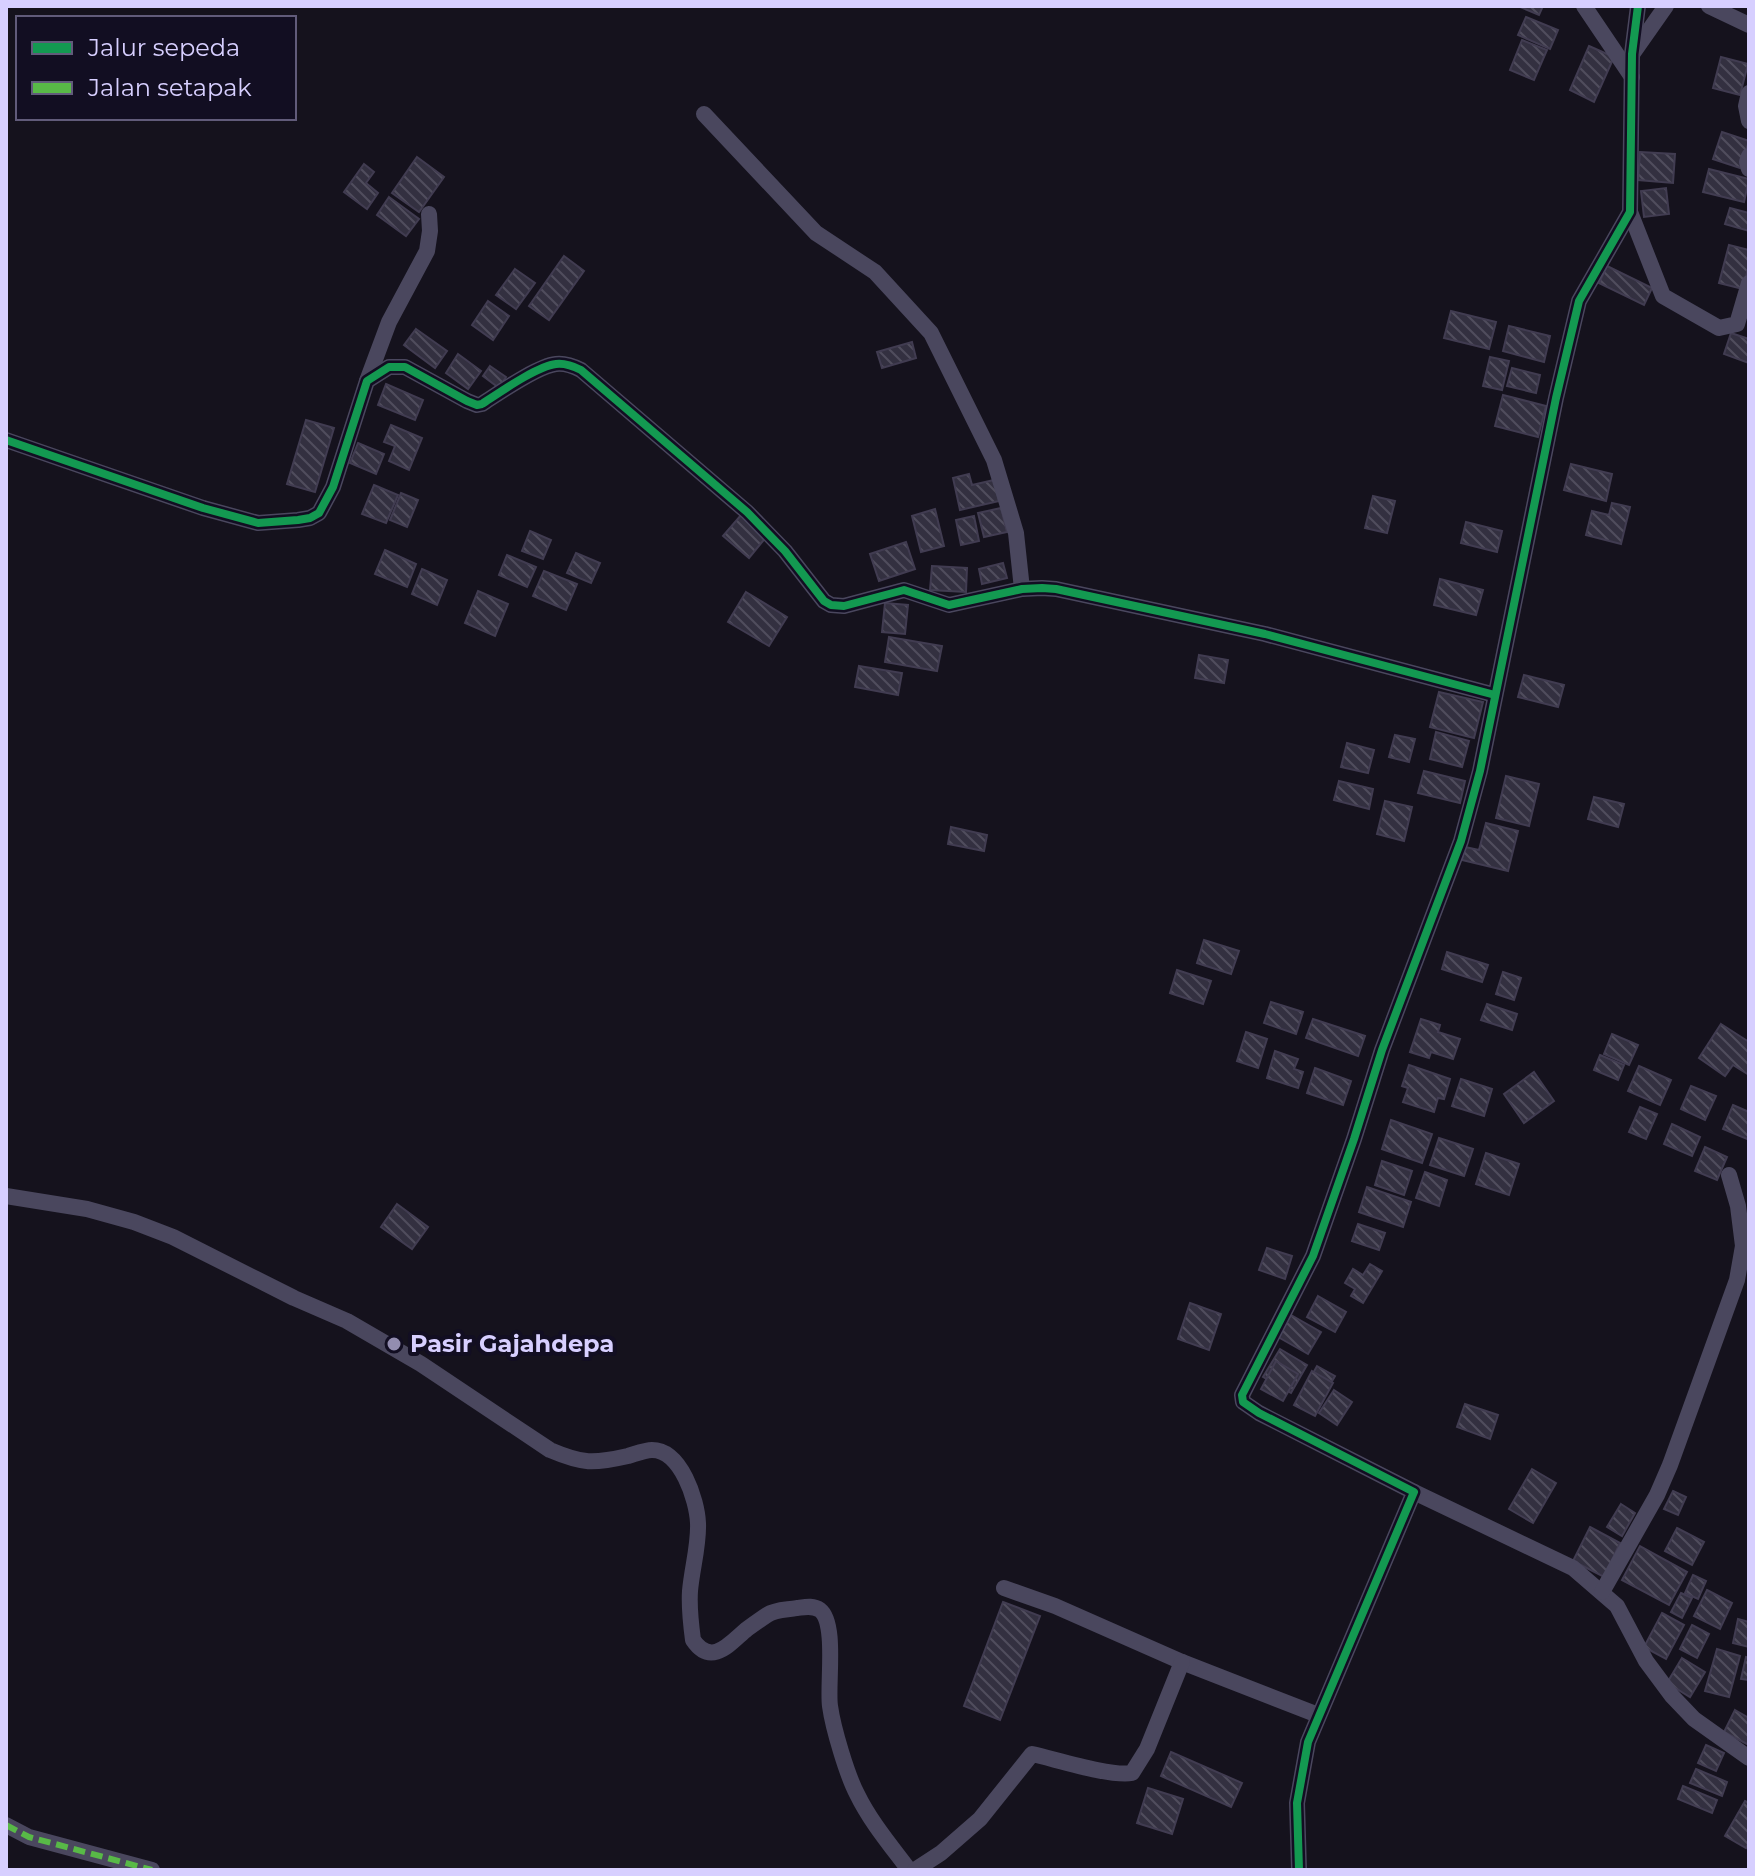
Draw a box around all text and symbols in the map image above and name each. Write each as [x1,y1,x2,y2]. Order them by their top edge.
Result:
legend [16,16,296,120]
text: Jalur sepeda [87,33,240,62]
text: Jalan setapak [87,73,252,102]
place label: Pasir Gajahdepa [410,1329,614,1358]
marker: Pasir Gajahdepa [385,1335,403,1353]

